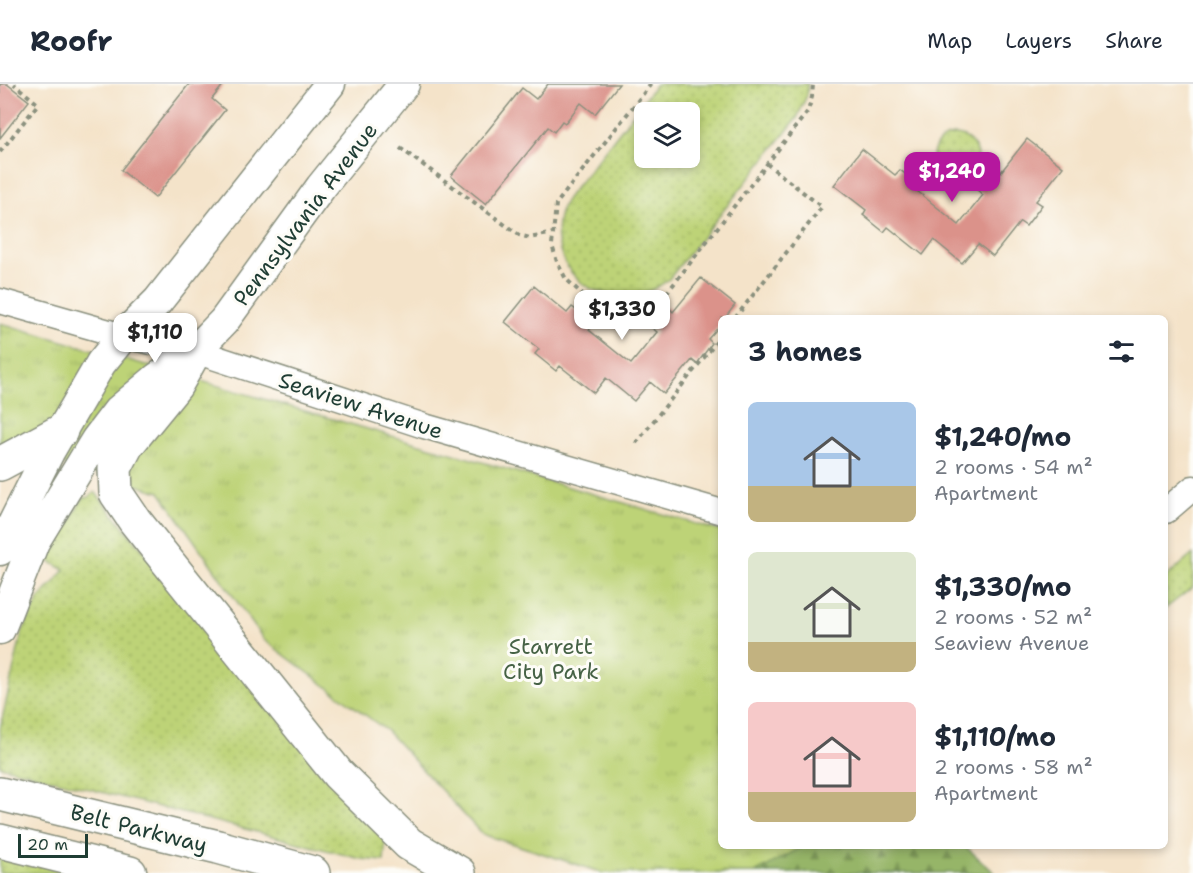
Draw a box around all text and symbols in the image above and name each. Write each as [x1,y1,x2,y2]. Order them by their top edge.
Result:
text: Roofr [30,22,112,60]
text: Map [927,27,972,55]
text: Layers [1005,27,1072,55]
text: Share [1105,27,1163,55]
map controls [634,102,700,168]
button: layers [634,102,700,168]
street label: Pennsylvania Avenue [227,117,384,312]
pin: $1,240 [903,152,1001,203]
text: $1,240 [918,158,986,184]
pin: $1,330 [573,290,671,341]
text: $1,330 [588,296,656,322]
pin: $1,110 [106,313,204,364]
text: $1,110 [127,319,183,345]
text: 3 homes [748,334,862,369]
icon: filters [1105,335,1138,368]
street label: Seaview Avenue [275,365,447,446]
text: $1,240/mo [934,419,1071,454]
icon: home [796,426,868,498]
text: 2 rooms · 54 m² [934,454,1093,480]
text: Apartment [934,480,1038,506]
text: $1,330/mo [934,569,1072,604]
icon: home [796,576,868,648]
text: 2 rooms · 52 m² [934,604,1092,630]
text: Seaview Avenue [934,630,1089,656]
park label: Starrett City Park [503,632,599,686]
text: $1,110/mo [934,719,1056,754]
icon: home [796,726,868,798]
text: 2 rooms · 58 m² [934,754,1093,780]
text: Apartment [934,780,1038,806]
street label: Belt Parkway [67,797,210,860]
scale bar [18,831,88,858]
text: 20 m [27,834,68,855]

